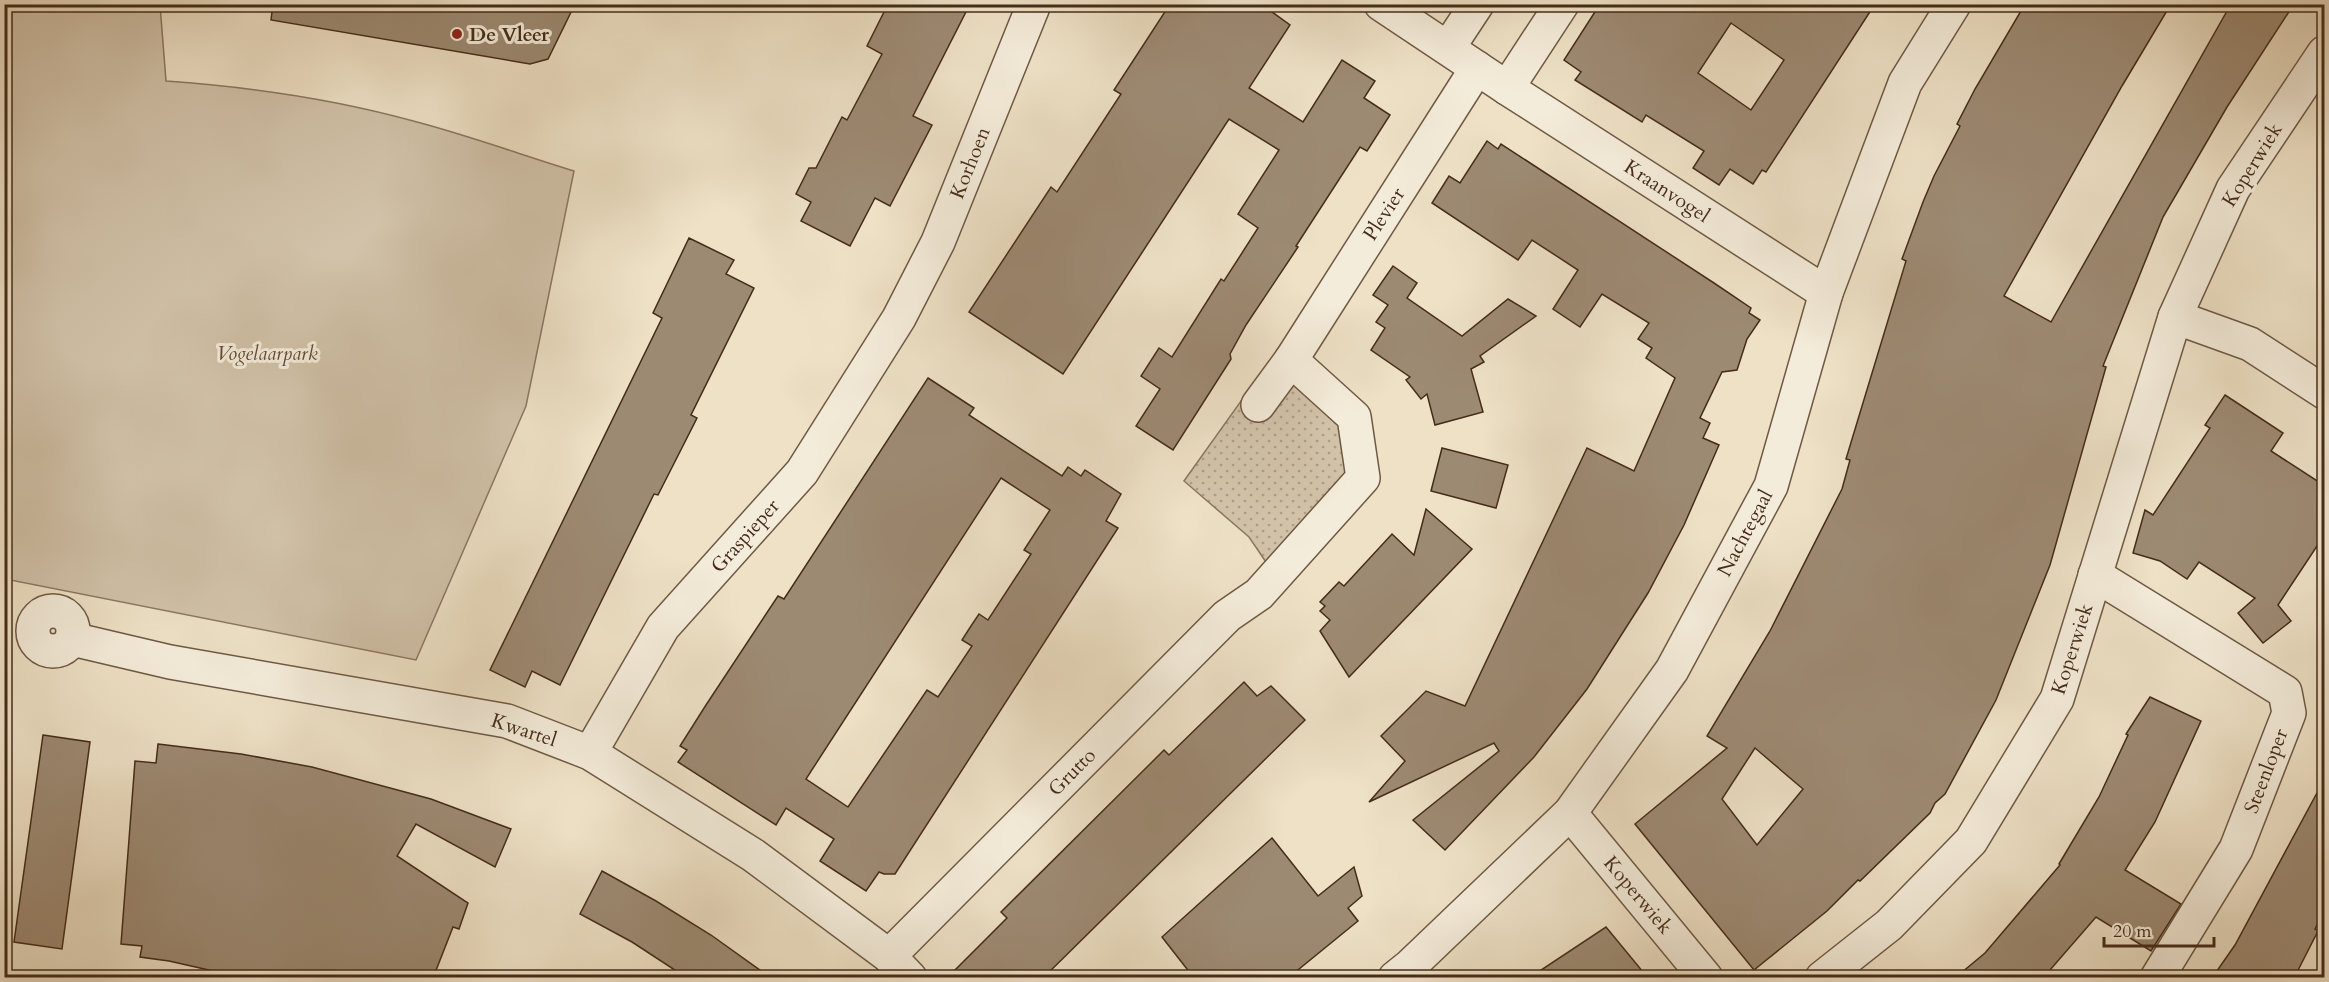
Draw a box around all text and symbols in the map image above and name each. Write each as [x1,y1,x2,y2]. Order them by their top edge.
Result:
place label: De Vleer [469,21,550,48]
marker: De Vleer [450,27,464,41]
street label: Koperwiek [2216,118,2289,212]
street label: Korhoen [943,122,997,203]
street label: Kraanvogel [1619,153,1715,229]
street label: Plevier [1357,182,1412,246]
park label: Vogelaarpark [216,340,318,367]
street label: Nachtegaal [1711,485,1779,581]
street label: Graspieper [705,493,786,579]
street label: Koperwiek [2045,600,2099,698]
street label: Kwartel [488,707,560,753]
street label: Steenloper [2237,724,2295,817]
street label: Grutto [1042,742,1102,802]
street label: Koperwiek [1597,850,1679,940]
scale bar [2104,910,2214,948]
text: 20 m [2113,919,2152,944]

